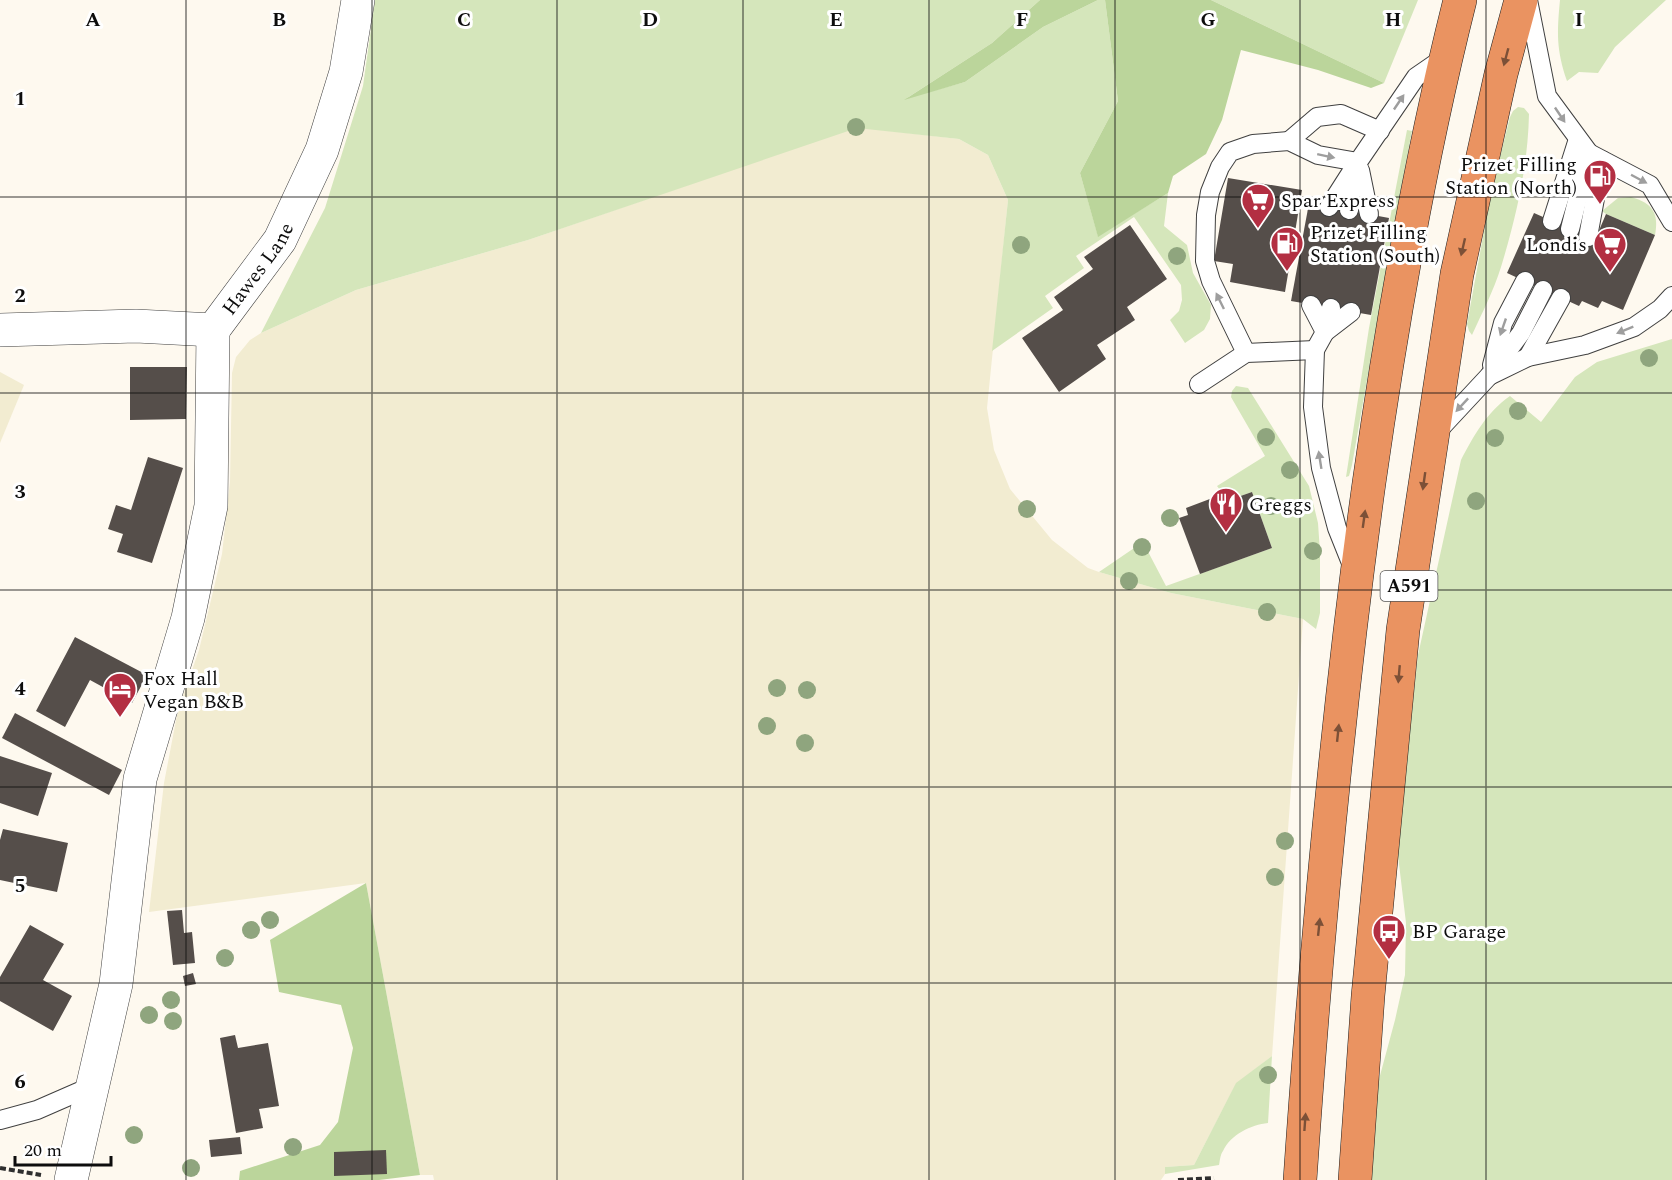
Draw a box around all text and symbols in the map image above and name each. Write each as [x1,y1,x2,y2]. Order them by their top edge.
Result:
text: A [85,5,101,35]
text: B [272,5,286,35]
text: C [457,5,471,35]
text: D [642,5,658,35]
text: E [829,5,843,35]
text: F [1016,5,1028,35]
text: G [1200,5,1216,35]
text: H [1385,5,1401,35]
text: I [1575,5,1583,35]
one-way arrow [1501,48,1510,66]
text: 1 [14,84,26,114]
one-way arrow [1393,95,1405,111]
one-way arrow [1554,107,1566,123]
place label: Prizet Filling Station (North) [1445,150,1577,203]
one-way arrow [1317,152,1336,161]
fuel station icon: Prizet Filling Station (North) [1582,158,1618,205]
one-way arrow [1631,174,1648,184]
supermarket icon: Spar Express [1240,182,1276,229]
place label: Spar Express [1281,186,1395,216]
street label: Hawes Lane [215,218,302,322]
place label: Prizet Filling Station (South) [1310,218,1440,271]
fuel station icon: Prizet Filling Station (South) [1269,225,1305,272]
supermarket icon: Londis [1592,226,1628,273]
place label: Londis [1526,230,1587,260]
one-way arrow [1457,237,1467,256]
text: 2 [14,281,26,311]
one-way arrow [1216,292,1225,309]
one-way arrow [1497,318,1507,336]
one-way arrow [1615,325,1633,335]
one-way arrow [1455,398,1469,412]
one-way arrow [1316,450,1325,469]
one-way arrow [1420,471,1429,490]
text: 3 [14,477,26,507]
restaurant icon: Greggs [1208,486,1244,533]
place label: Greggs [1249,490,1312,520]
one-way arrow [1360,509,1369,528]
road number: A591 [1380,571,1438,601]
place label: Fox Hall Vegan B&B [143,664,244,717]
one-way arrow [1394,664,1404,683]
hotel icon: Fox Hall Vegan B&B [102,671,138,718]
text: 4 [14,674,26,704]
one-way arrow [1333,724,1343,743]
text: 5 [14,871,26,901]
bus stop icon: BP Garage [1371,913,1407,960]
place label: BP Garage [1412,917,1506,947]
one-way arrow [1315,918,1324,937]
text: 6 [14,1067,26,1097]
one-way arrow [1300,1112,1309,1131]
scale bar [15,1129,111,1167]
text: 20 m [24,1137,62,1164]

